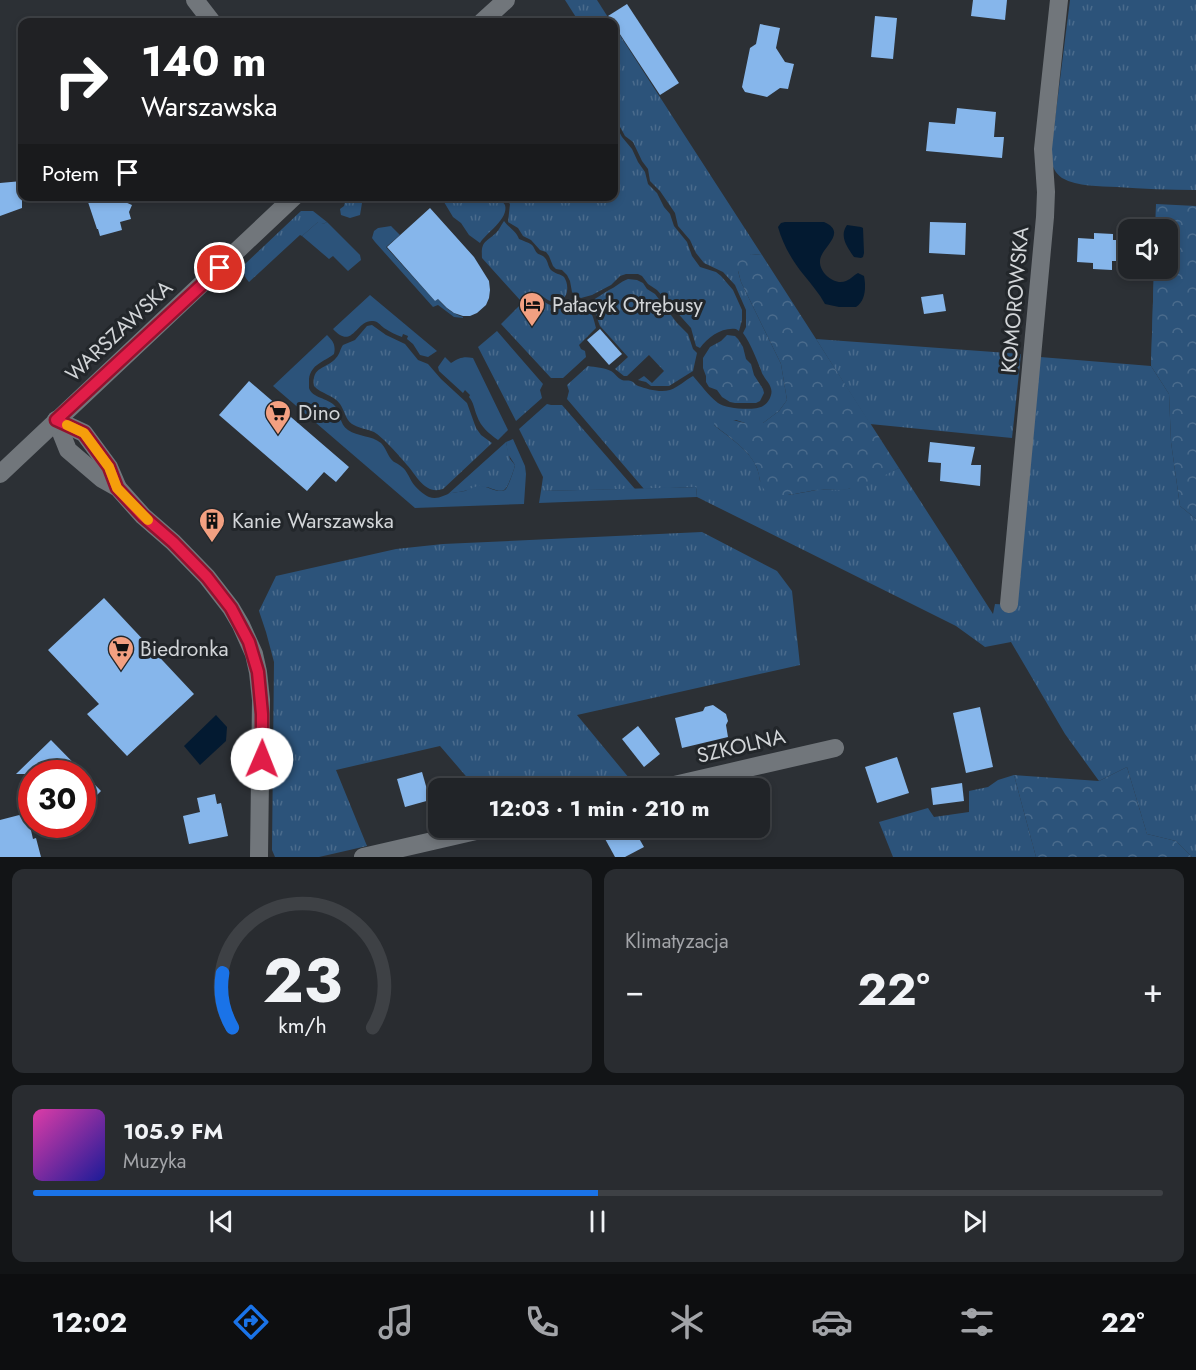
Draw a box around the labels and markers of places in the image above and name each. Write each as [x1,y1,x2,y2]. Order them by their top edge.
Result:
pin [194,242,245,293]
hotel icon: Pałacyk Otrębusy [517,290,547,328]
place label: Pałacyk Otrębusy [552,290,703,320]
supermarket icon: Dino [263,398,293,436]
place label: Dino [298,398,340,428]
building icon: Kanie Warszawska [197,506,227,544]
place label: Kanie Warszawska [232,506,394,536]
supermarket icon: Biedronka [106,634,136,672]
place label: Biedronka [140,634,229,664]

